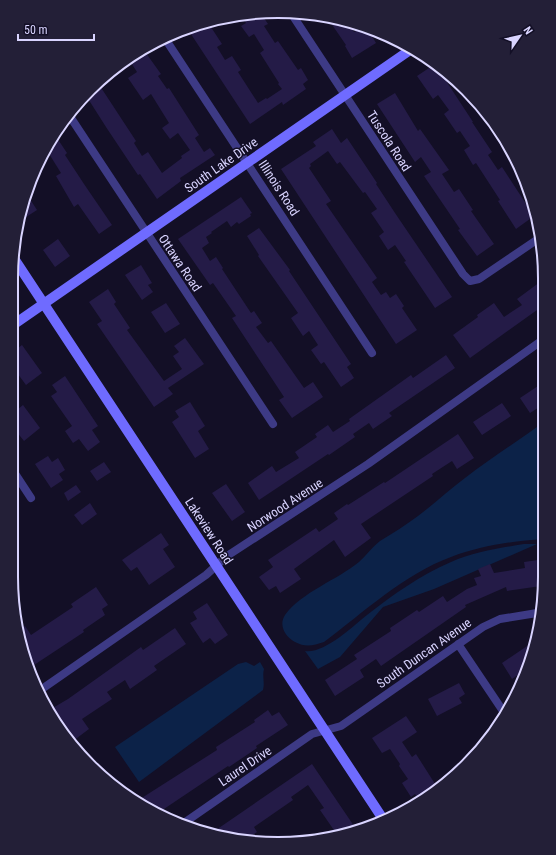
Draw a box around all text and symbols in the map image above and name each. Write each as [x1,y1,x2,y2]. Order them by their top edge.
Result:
scale bar [18,16,94,42]
north arrow [500,16,540,56]
text: 50 m [24,23,48,37]
text: N [521,24,535,37]
street label: Tuscola Road [364,108,414,174]
street label: South Lake Drive [182,134,260,196]
street label: Illinois Road [256,157,302,219]
street label: Ottawa Road [155,232,205,294]
street label: Norwood Avenue [244,475,326,535]
street label: Lakeview Road [182,495,236,567]
street label: South Duncan Avenue [374,615,474,691]
street label: Laurel Drive [216,743,274,789]

